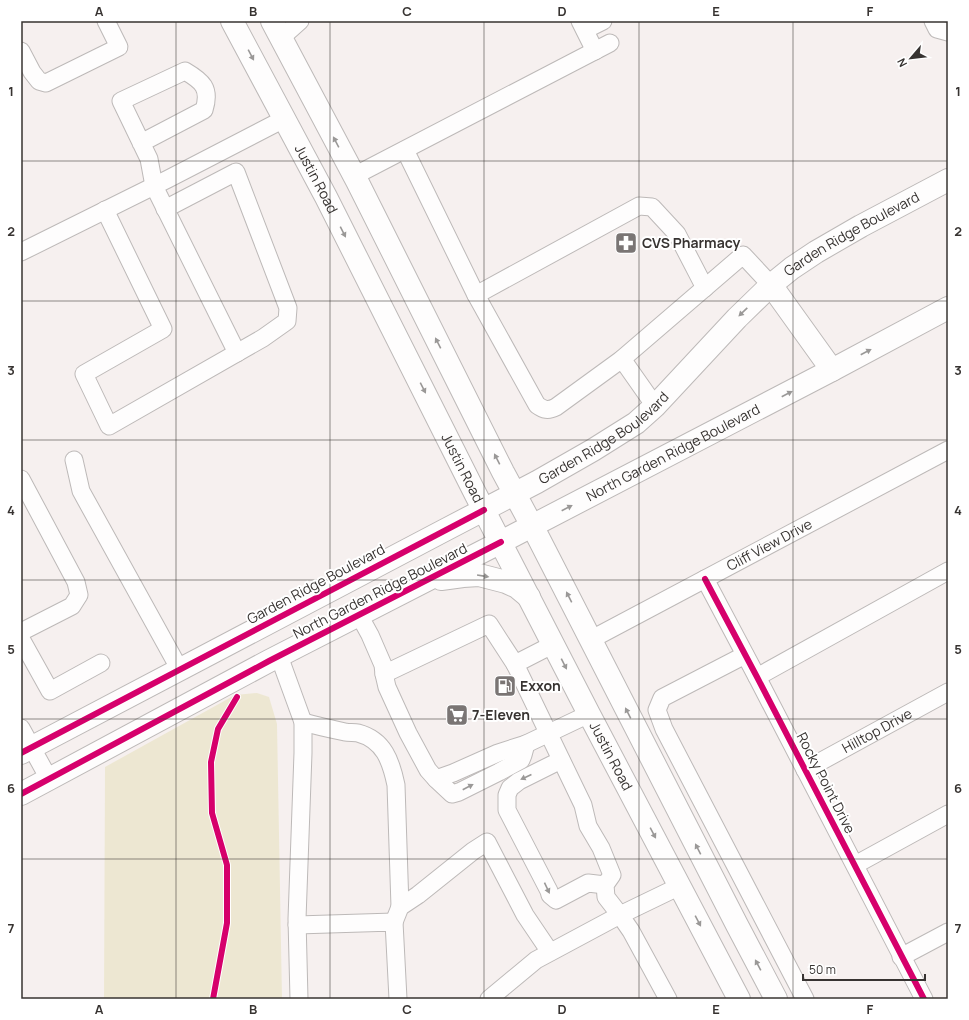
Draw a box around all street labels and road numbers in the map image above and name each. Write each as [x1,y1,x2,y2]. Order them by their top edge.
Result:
street label: Justin Road [291,141,343,216]
street label: Garden Ridge Boulevard [779,187,922,280]
street label: Garden Ridge Boulevard [535,387,673,488]
street label: North Garden Ridge Boulevard [583,399,763,505]
street label: Justin Road [437,430,488,506]
street label: Cliff View Drive [723,514,815,575]
street label: North Garden Ridge Boulevard [289,538,470,643]
street label: Garden Ridge Boulevard [243,539,388,628]
street label: Hilltop Drive [838,704,915,757]
street label: Justin Road [586,718,637,794]
street label: Rocky Point Drive [793,729,860,837]

